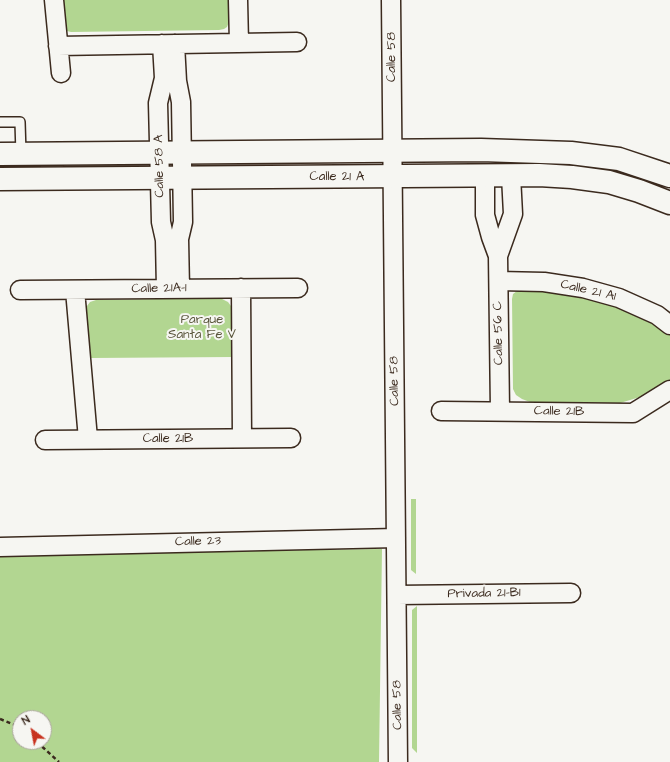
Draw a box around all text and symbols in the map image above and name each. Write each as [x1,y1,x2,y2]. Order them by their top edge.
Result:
street label: Calle 58 [384,32,400,82]
street label: Calle 58 A [152,134,168,198]
street label: Calle 21 A [310,169,364,185]
street label: Calle 21 A1 [559,277,617,305]
street label: Calle 21A-1 [131,281,187,297]
street label: Calle 56 C [491,301,507,365]
park label: Parque Santa Fe V [168,312,236,343]
street label: Calle 58 [387,356,403,406]
street label: Calle 21B [534,404,584,420]
street label: Calle 21B [143,431,193,447]
street label: Calle 23 [175,534,221,550]
street label: Privada 21-B1 [447,586,521,602]
street label: Calle 58 [390,680,406,730]
north arrow [12,710,52,750]
text: N [19,712,33,728]

